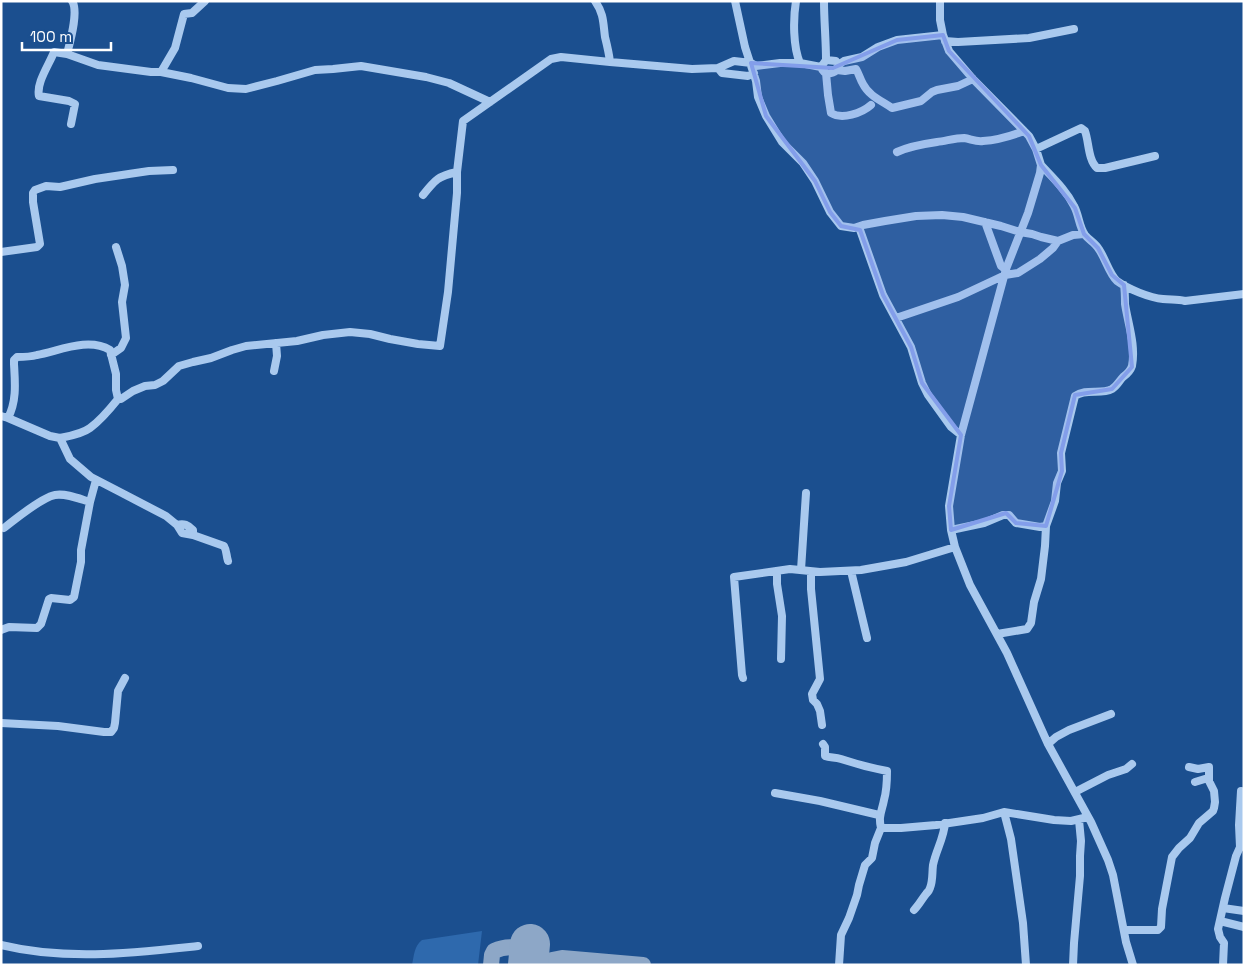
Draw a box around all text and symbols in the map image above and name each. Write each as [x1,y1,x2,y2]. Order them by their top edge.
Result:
scale bar [22,20,111,52]
text: 100 m [30,27,72,46]

